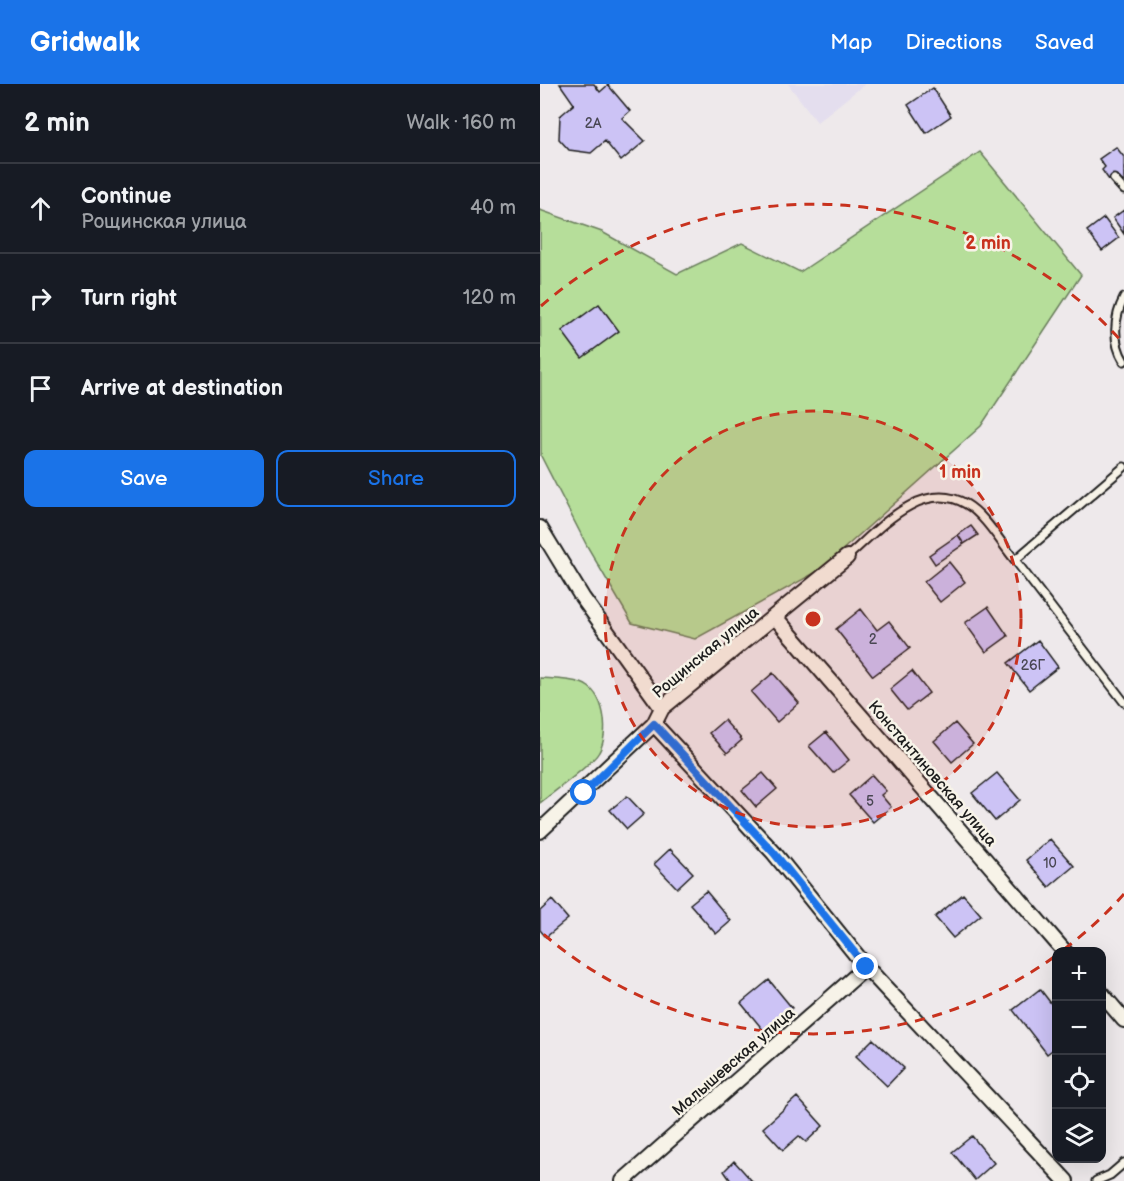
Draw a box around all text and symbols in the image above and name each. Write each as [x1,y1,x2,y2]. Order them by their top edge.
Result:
text: Gridwalk [30,26,140,59]
text: Map [830,30,873,55]
text: Directions [906,30,1002,55]
text: Saved [1035,30,1094,55]
text: 2 min [24,108,90,139]
text: Walk · 160 m [407,111,516,135]
house number: 2А [585,115,602,132]
text: Continue [81,183,171,210]
icon: ahead [24,192,57,225]
text: 40 m [470,196,516,220]
text: Рощинская улица [81,210,247,234]
text: 2 min [965,233,1011,254]
icon: right [24,282,57,315]
text: Turn right [81,285,177,312]
text: 120 m [463,286,516,310]
icon: arrive [24,372,57,405]
text: Arrive at destination [81,375,283,402]
button: Save [24,450,264,507]
button: Share [276,450,516,507]
text: 1 min [939,462,981,483]
street label: Рощинская улица [649,603,763,703]
centre of rings [803,609,823,629]
house number: 2 [869,631,878,648]
house number: 26Г [1021,657,1046,674]
street label: Константиновская улица [864,697,1001,851]
route start [570,779,596,805]
house number: 5 [866,793,874,810]
house number: 10 [1043,855,1057,872]
map controls [1052,947,1106,1163]
button: + [1052,947,1106,1001]
route end [852,953,878,979]
button: − [1052,1001,1106,1055]
street label: Малышевская улица [669,1003,800,1120]
button: locate [1052,1055,1106,1109]
button: layers [1052,1109,1106,1163]

